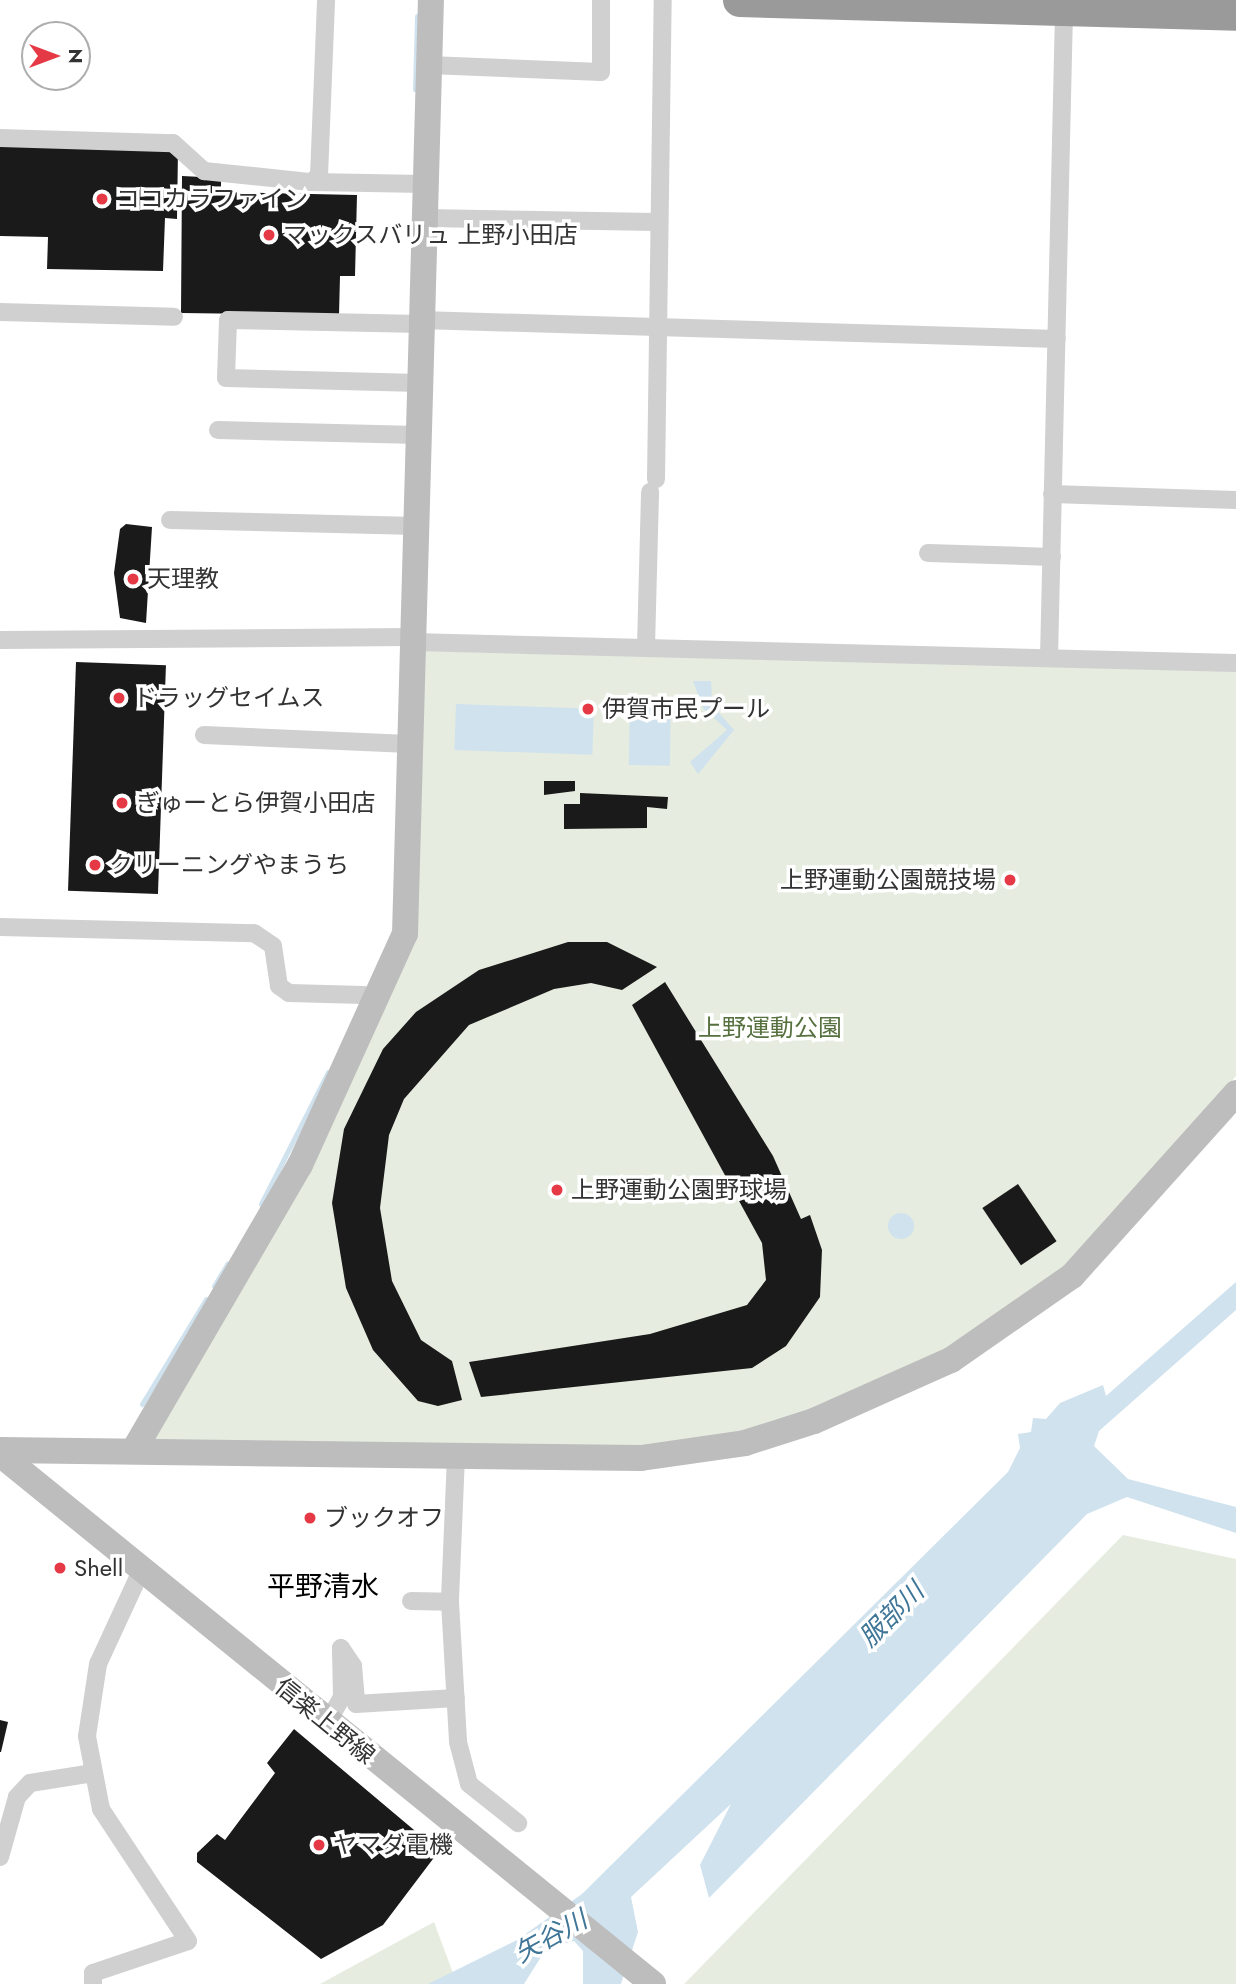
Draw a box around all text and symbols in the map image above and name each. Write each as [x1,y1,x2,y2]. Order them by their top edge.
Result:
north arrow [21,21,91,91]
text: N [62,48,89,64]
place label: ココカラファイン [116,185,308,213]
marker: ココカラファイン [94,191,110,207]
place label: マックスバリュ 上野小田店 [283,221,578,249]
marker: マックスバリュ 上野小田店 [261,227,277,243]
place label: 天理教 [147,565,219,593]
marker: 天理教 [125,571,141,587]
place label: ドラッグセイムス [133,684,325,712]
marker: ドラッグセイムス [111,690,127,706]
place label: 伊賀市民プール [602,695,770,723]
marker: 伊賀市民プール [580,701,596,717]
place label: ぎゅーとら伊賀小田店 [136,789,376,817]
marker: ぎゅーとら伊賀小田店 [114,795,130,811]
place label: クリーニングやまうち [109,851,349,879]
marker: クリーニングやまうち [87,857,103,873]
place label: 上野運動公園競技場 [780,866,996,894]
marker: 上野運動公園競技場 [1002,872,1018,888]
park label: 上野運動公園 [698,1014,842,1042]
place label: 上野運動公園野球場 [571,1176,787,1204]
marker: 上野運動公園野球場 [549,1182,565,1198]
place label: ブックオフ [324,1504,444,1532]
marker: ブックオフ [302,1510,318,1526]
place label: Shell [74,1554,123,1582]
marker: Shell [52,1560,68,1576]
district label: 平野清水 [267,1570,379,1604]
water label: 服部川 [853,1576,931,1654]
street label: 信楽上野線 [269,1672,381,1770]
place label: ヤマダ電機 [333,1831,453,1859]
marker: ヤマダ電機 [311,1837,327,1853]
water label: 矢谷川 [509,1904,593,1970]

